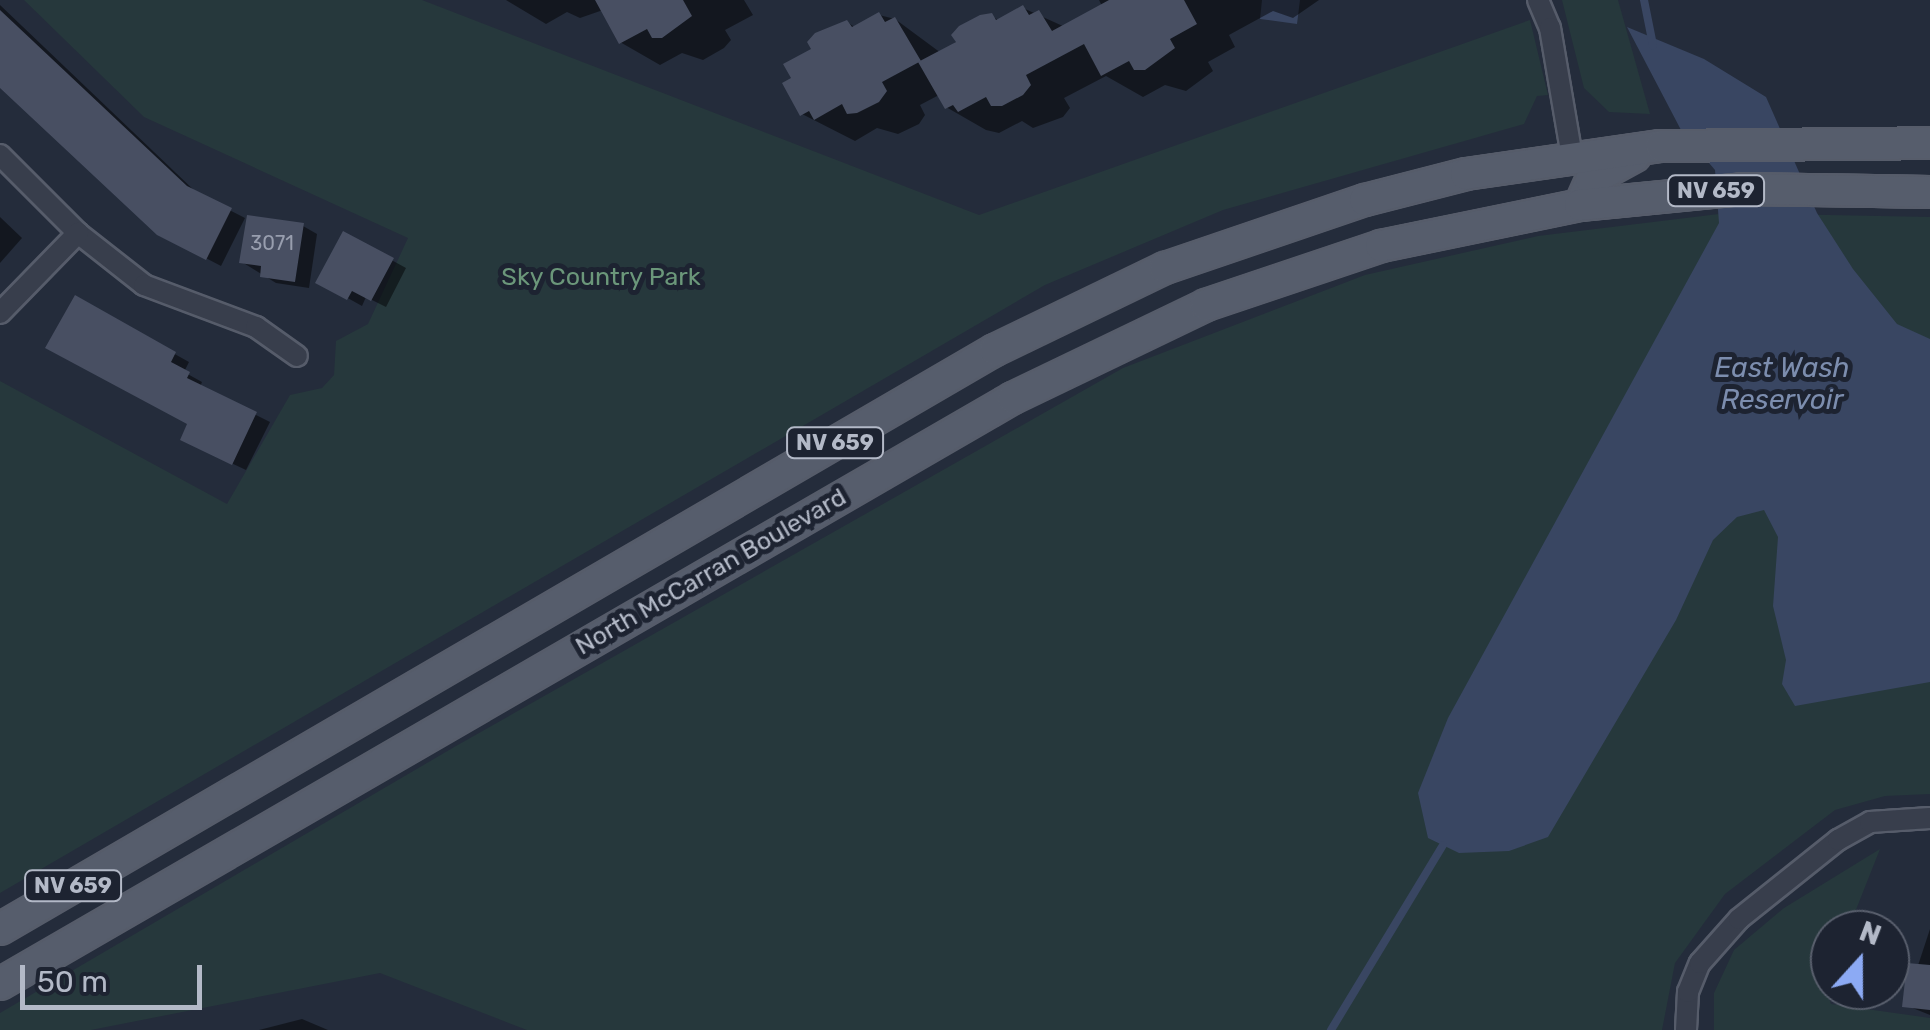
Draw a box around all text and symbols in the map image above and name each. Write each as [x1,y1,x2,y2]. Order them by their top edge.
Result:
road number: NV 659 [1666,174,1766,208]
house number: 3071 [250,231,294,255]
park label: Sky Country Park [501,262,701,292]
water label: East Wash Reservoir [1714,351,1850,417]
road number: NV 659 [785,426,885,460]
street label: North McCarran Boulevard [570,482,852,662]
road number: NV 659 [23,869,123,903]
north arrow [1810,910,1910,1010]
text: N [1855,914,1886,952]
scale bar [25,945,208,1007]
text: 50 m [37,964,108,1000]

